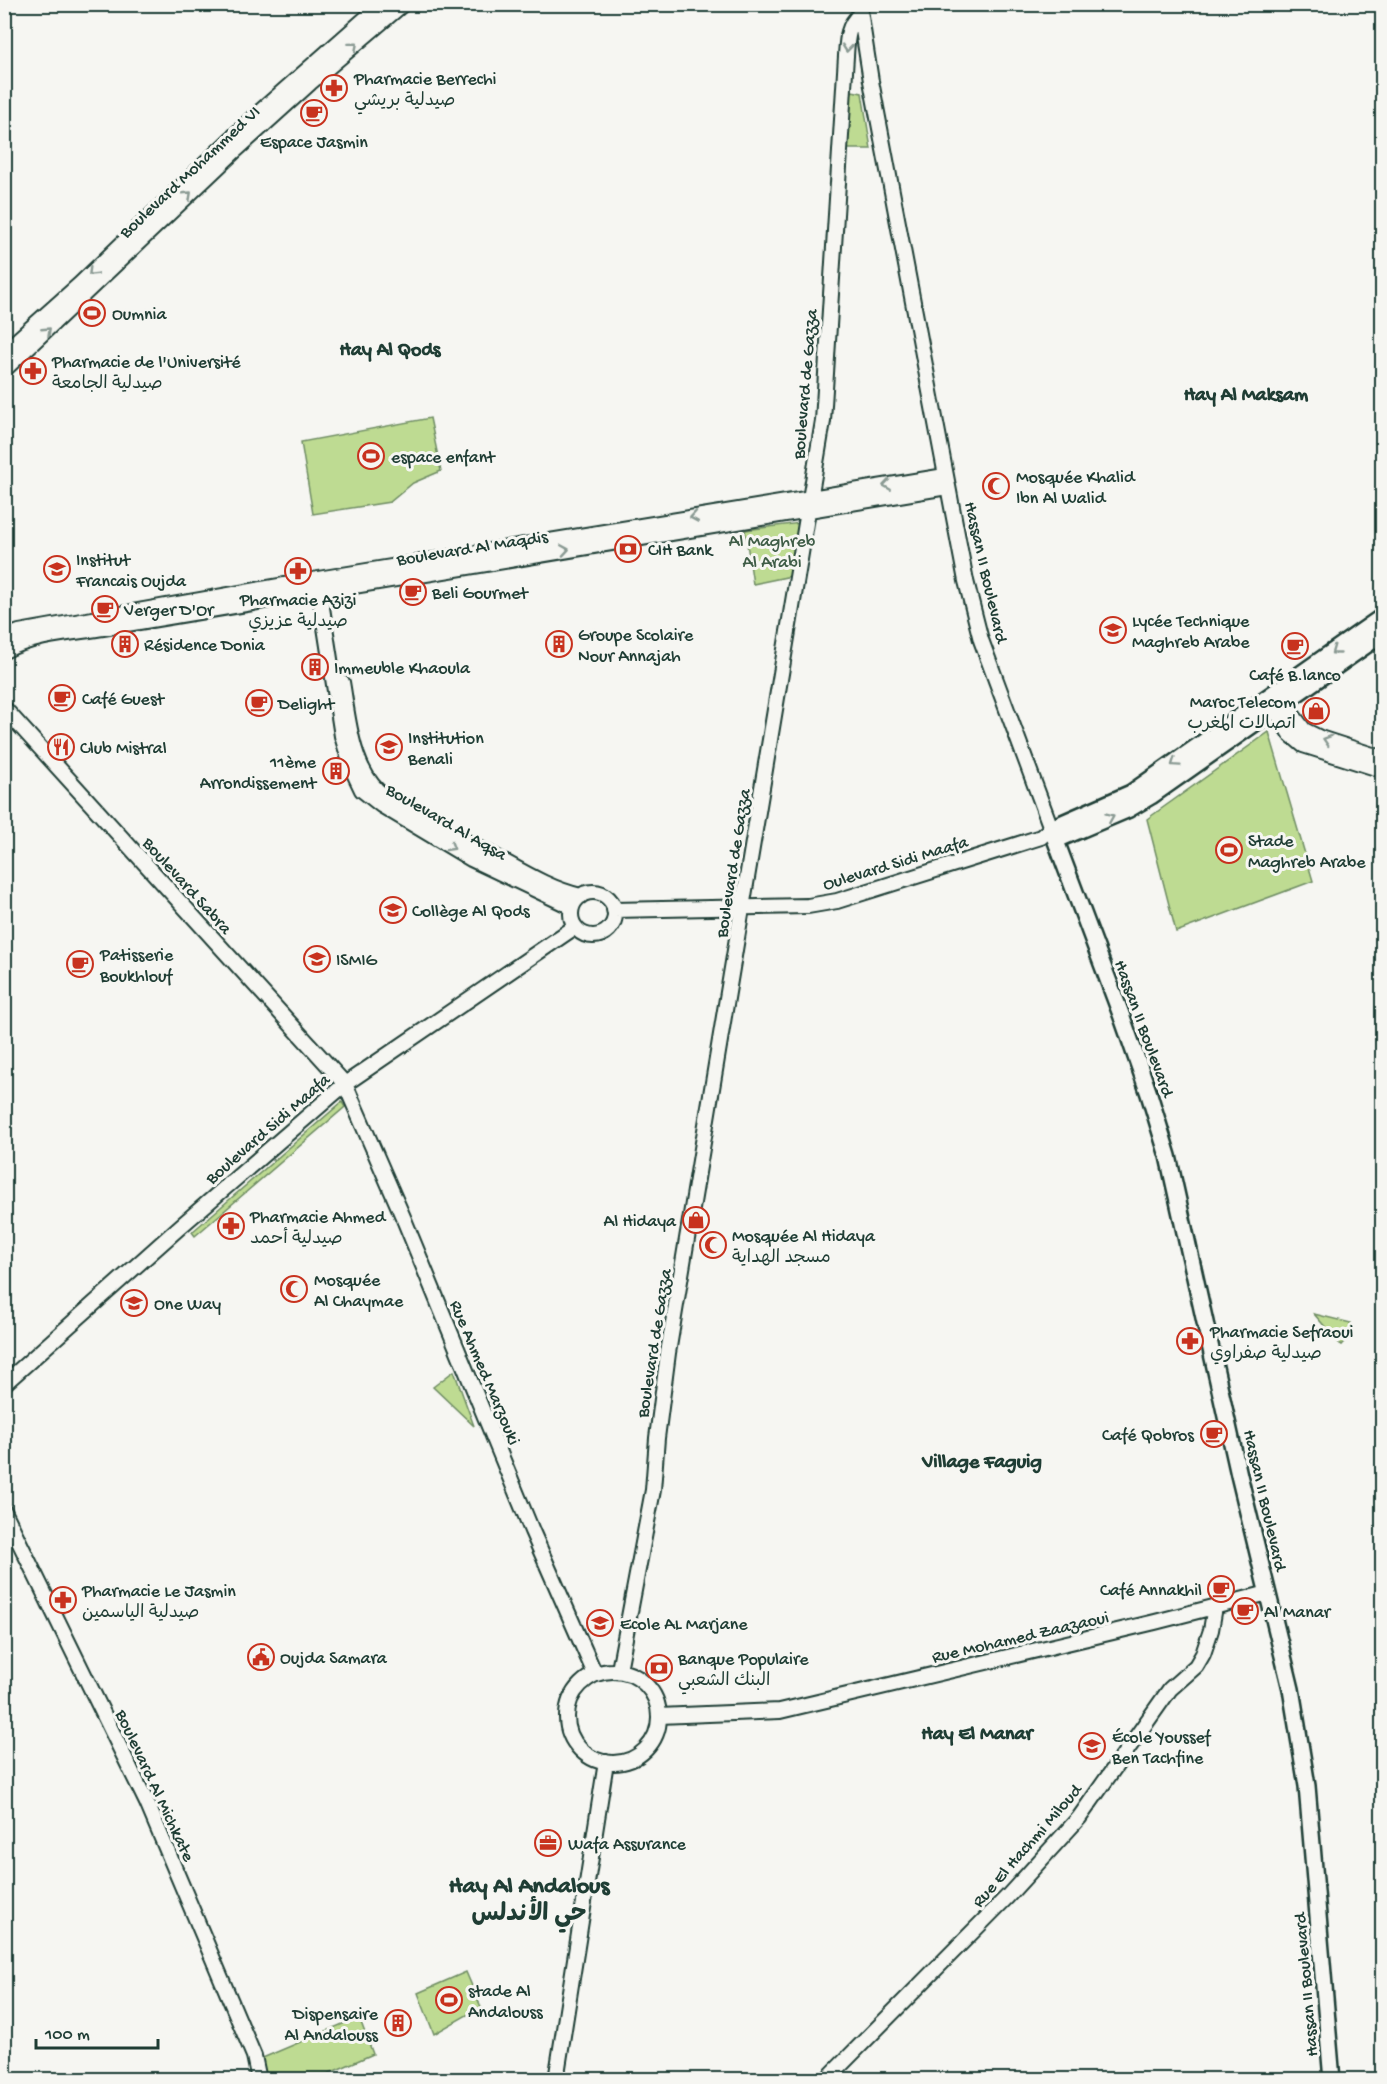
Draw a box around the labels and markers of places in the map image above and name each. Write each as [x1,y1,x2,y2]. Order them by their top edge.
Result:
place label: Pharmacie Berrechi صيدلية بريشي [353,70,497,115]
pharmacy icon: Pharmacie Berrechi صيدلية بريشي [319,73,349,103]
cafe icon: Espace Jasmin [299,98,329,128]
place label: Espace Jasmin [260,133,368,154]
sports icon: Oumnia [77,298,107,328]
place label: Oumnia [112,305,168,326]
place label: Pharmacie de l'Université صيدلية الجامعة [51,353,241,395]
pharmacy icon: Pharmacie de l'Université صيدلية الجامعة [18,356,48,386]
sports icon: espace enfant [356,441,386,471]
place label: espace enfant [391,448,496,469]
place label: Mosquée Khalid Ibn Al Walid [1016,468,1136,510]
mosque icon: Mosquée Khalid Ibn Al Walid [981,471,1011,501]
bank icon: CIH Bank [613,534,643,564]
place label: CIH Bank [648,541,714,562]
place label: Institut Francais Oujda [75,551,187,593]
school or university icon: Institut Francais Oujda [42,554,72,584]
pharmacy icon: Pharmacie Azizi صيدلية عزيزي [283,556,313,586]
cafe icon: Beli Gourmet [398,577,428,607]
place label: Beli Gourmet [431,584,529,605]
place label: Pharmacie Azizi صيدلية عزيزي [239,591,356,633]
cafe icon: Verger D'Or [90,594,120,624]
place label: Verger D'Or [123,601,215,622]
place label: Lycée Technique Maghreb Arabe [1132,612,1250,654]
school or university icon: Lycée Technique Maghreb Arabe [1098,615,1128,645]
place label: Groupe Scolaire Nour Annajah [578,626,694,668]
building icon: Résidence Donia [110,629,140,659]
building icon: Groupe Scolaire Nour Annajah [544,629,574,659]
cafe icon: Café B.lanco [1280,631,1310,661]
place label: Résidence Donia [144,636,266,657]
building icon: Immeuble Khaoula [300,652,330,682]
place label: Immeuble Khaoula [334,659,471,680]
place label: Café B.lanco [1249,666,1341,687]
cafe icon: Café Guest [47,683,77,713]
cafe icon: Delight [244,688,274,718]
place label: Café Guest [82,690,166,711]
place label: Maroc Telecom اتصالات المغرب [1187,693,1296,735]
place label: Delight [277,695,336,716]
shop icon: Maroc Telecom اتصالات المغرب [1301,696,1331,726]
place label: Institution Benali [407,729,484,771]
restaurant icon: Club Mistral [46,732,76,762]
school or university icon: Institution Benali [374,732,404,762]
place label: Club Mistral [80,739,167,760]
place label: 11ème Arrondissement [200,753,318,795]
building icon: 11ème Arrondissement [321,756,351,786]
place label: Stade Maghreb Arabe [1248,832,1366,874]
sports icon: Stade Maghreb Arabe [1214,835,1244,865]
school or university icon: Collège Al Qods [378,895,408,925]
place label: Collège Al Qods [412,902,531,923]
school or university icon: ISMIG [302,944,332,974]
place label: Patisserie Boukhlouf [99,946,174,988]
cafe icon: Patisserie Boukhlouf [65,949,95,979]
place label: ISMIG [336,951,377,972]
shop icon: Al Hidaya [681,1205,711,1235]
place label: Pharmacie Ahmed صيدلية أحمد [249,1208,387,1250]
pharmacy icon: Pharmacie Ahmed صيدلية أحمد [216,1211,246,1241]
place label: Al Hidaya [604,1212,677,1233]
place label: Mosquée Al Hidaya مسجد الهداية [732,1227,876,1269]
mosque icon: Mosquée Al Hidaya مسجد الهداية [698,1230,728,1260]
place label: Mosquée Al Chaymae [314,1271,404,1313]
mosque icon: Mosquée Al Chaymae [279,1274,309,1304]
school or university icon: One Way [119,1288,149,1318]
place label: One Way [154,1295,221,1316]
place label: Pharmacie Sefraoui صيدلية صفراوي [1209,1323,1354,1365]
pharmacy icon: Pharmacie Sefraoui صيدلية صفراوي [1175,1326,1205,1356]
cafe icon: Café Qobros [1199,1419,1229,1449]
place label: Café Qobros [1102,1426,1195,1447]
cafe icon: Café Annakhil [1206,1574,1236,1604]
place label: Café Annakhil [1100,1581,1202,1602]
place label: Pharmacie Le Jasmin صيدلية الياسمين [81,1582,236,1624]
pharmacy icon: Pharmacie Le Jasmin صيدلية الياسمين [48,1585,78,1615]
cafe icon: Al Manar [1230,1596,1260,1626]
place label: Al Manar [1264,1603,1332,1624]
school or university icon: Ecole AL Marjane [585,1608,615,1638]
place label: Ecole AL Marjane [620,1615,748,1636]
public building icon: Oujda Samara [246,1642,276,1672]
place label: Oujda Samara [280,1649,388,1670]
place label: Banque Populaire البنك الشعبي [677,1650,809,1695]
bank icon: Banque Populaire البنك الشعبي [644,1653,674,1683]
place label: École Youssef Ben Tachfine [1111,1728,1212,1770]
school or university icon: École Youssef Ben Tachfine [1077,1731,1107,1761]
office icon: Wafa Assurance [533,1828,563,1858]
place label: Wafa Assurance [568,1835,686,1856]
place label: stade Al Andalouss [468,1982,544,2024]
sports icon: stade Al Andalouss [434,1985,464,2015]
place label: Dispensaire Al Andalouss [284,2005,379,2047]
building icon: Dispensaire Al Andalouss [383,2008,413,2038]

